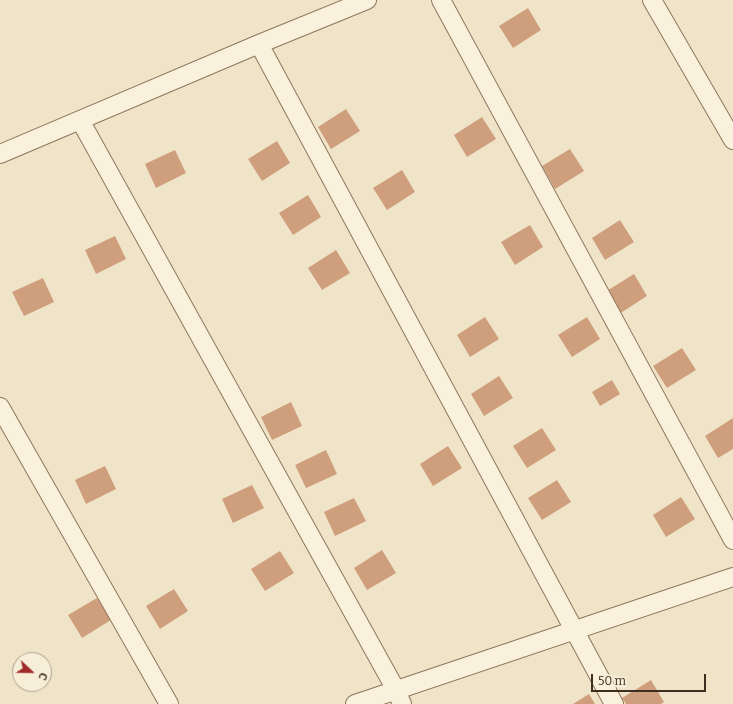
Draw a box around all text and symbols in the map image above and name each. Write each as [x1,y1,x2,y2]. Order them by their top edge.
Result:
north arrow [12,652,52,692]
scale bar [593,666,708,692]
text: С [35,671,50,682]
text: 50 m [598,674,626,688]

